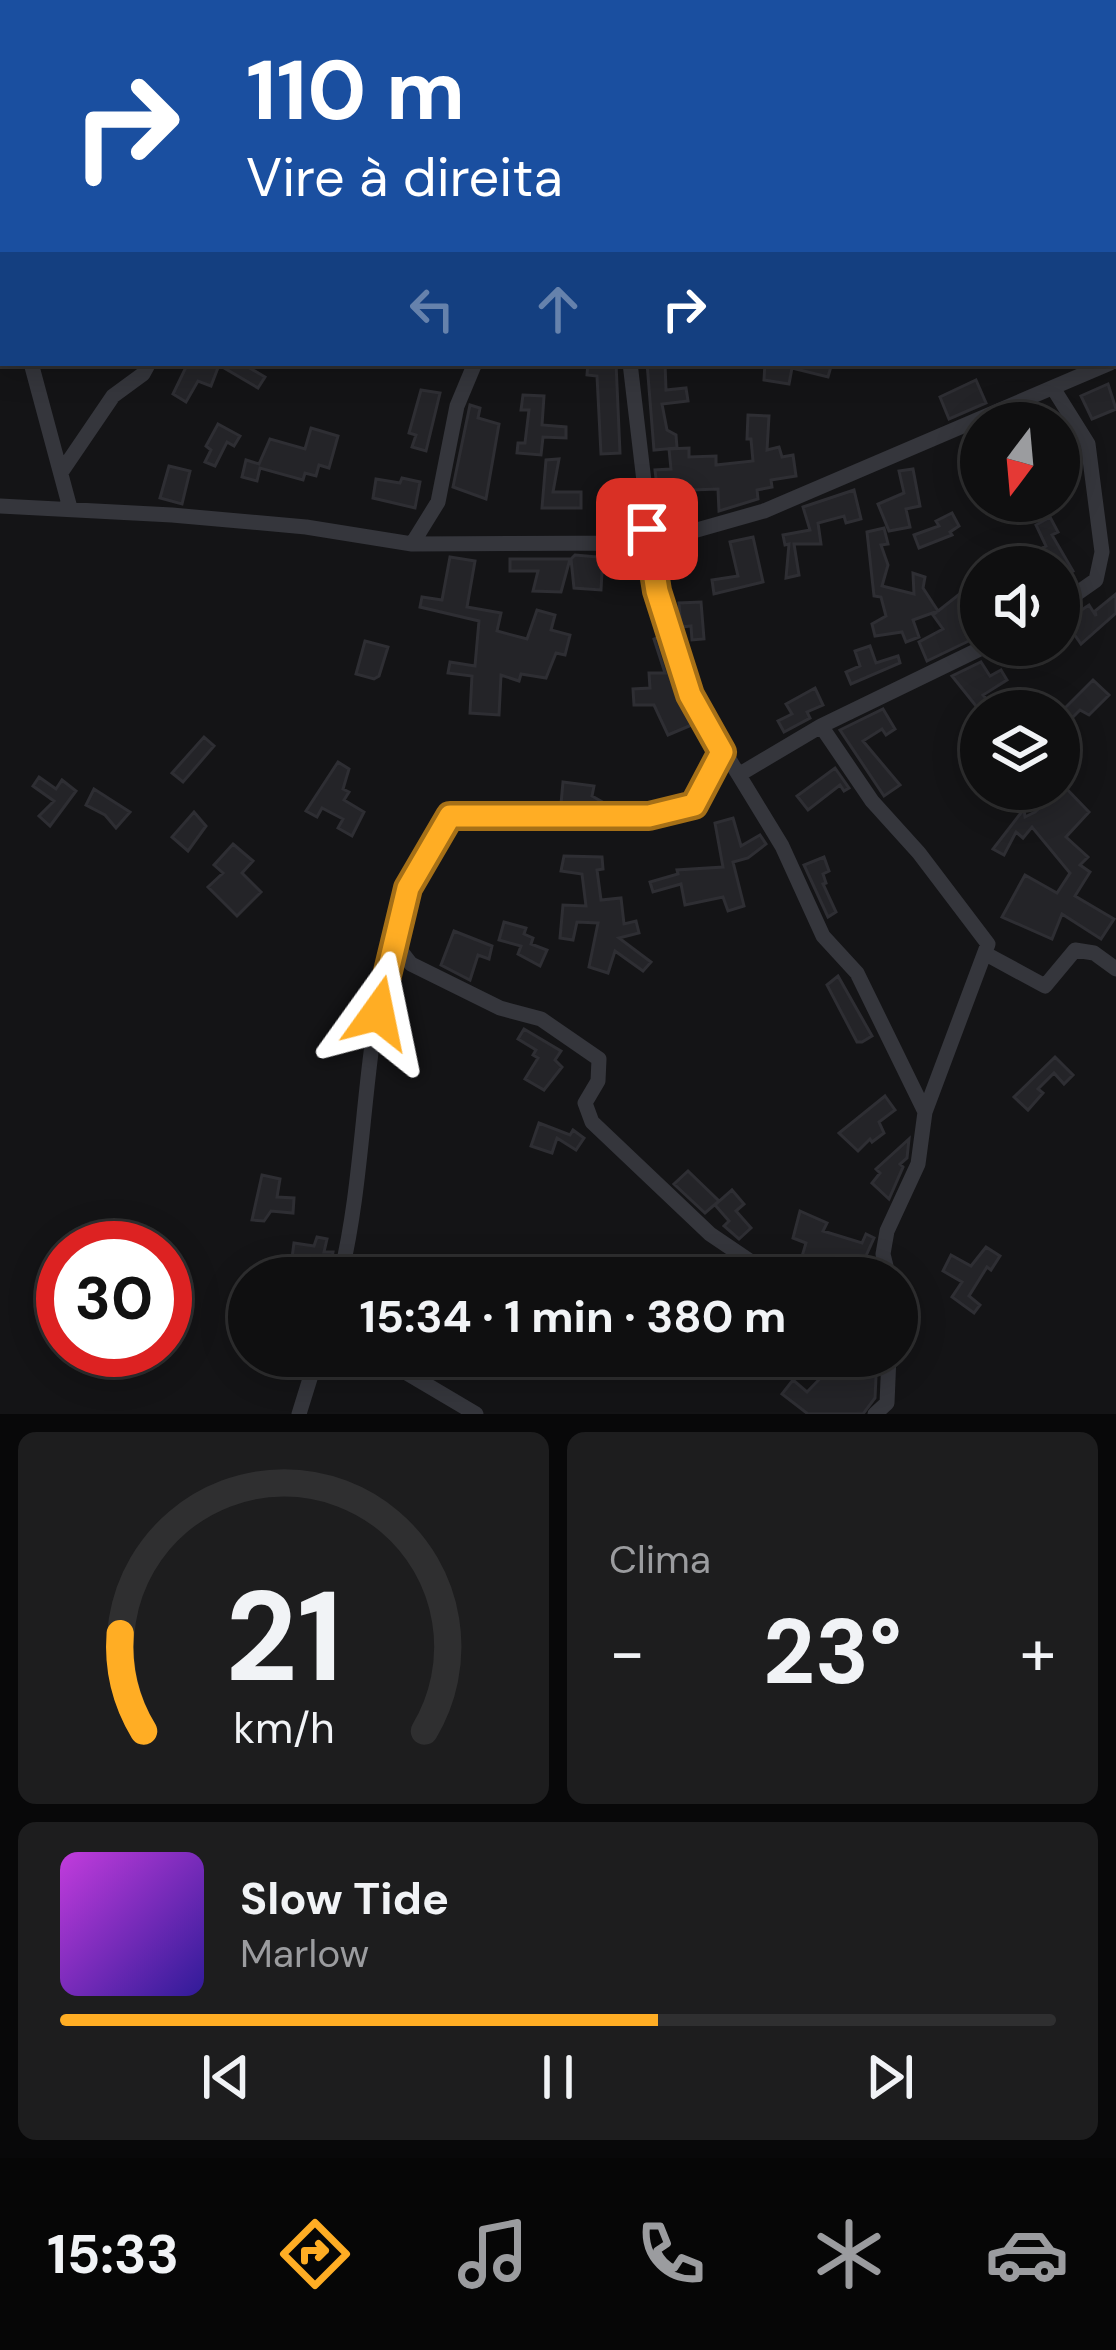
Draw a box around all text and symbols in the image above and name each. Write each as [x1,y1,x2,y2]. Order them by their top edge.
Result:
text: 110 m [246,36,465,145]
icon: right [48,48,204,204]
text: Vire à direita [246,142,563,213]
icon: left [399,276,465,342]
icon: ahead [525,276,591,342]
icon: right [651,276,717,342]
north arrow [960,402,1080,522]
map controls [960,402,1080,810]
pin [596,478,698,580]
icon: arrive [614,496,680,562]
button: sound [960,546,1080,666]
button: layers [960,690,1080,810]
position arrow [315,950,441,1076]
speed limit sign: 30 [36,1221,192,1377]
text: 15:34 · 1 min · 380 m [360,1287,786,1346]
text: Clima [609,1534,711,1585]
text: 21 [225,1556,342,1719]
text: 23° [763,1594,902,1711]
text: − [609,1610,645,1695]
text: + [1020,1610,1056,1695]
text: km/h [233,1700,334,1756]
text: Slow Tide [240,1869,449,1928]
text: Marlow [240,1928,369,1979]
icon: previous [193,2044,259,2110]
icon: pause [525,2044,591,2110]
icon: next [857,2044,923,2110]
icon: directions [273,2212,357,2296]
icon: music [451,2212,535,2296]
icon: phone [629,2212,713,2296]
icon: climate [807,2212,891,2296]
icon: car [985,2212,1069,2296]
text: 15:33 [47,2219,179,2290]

